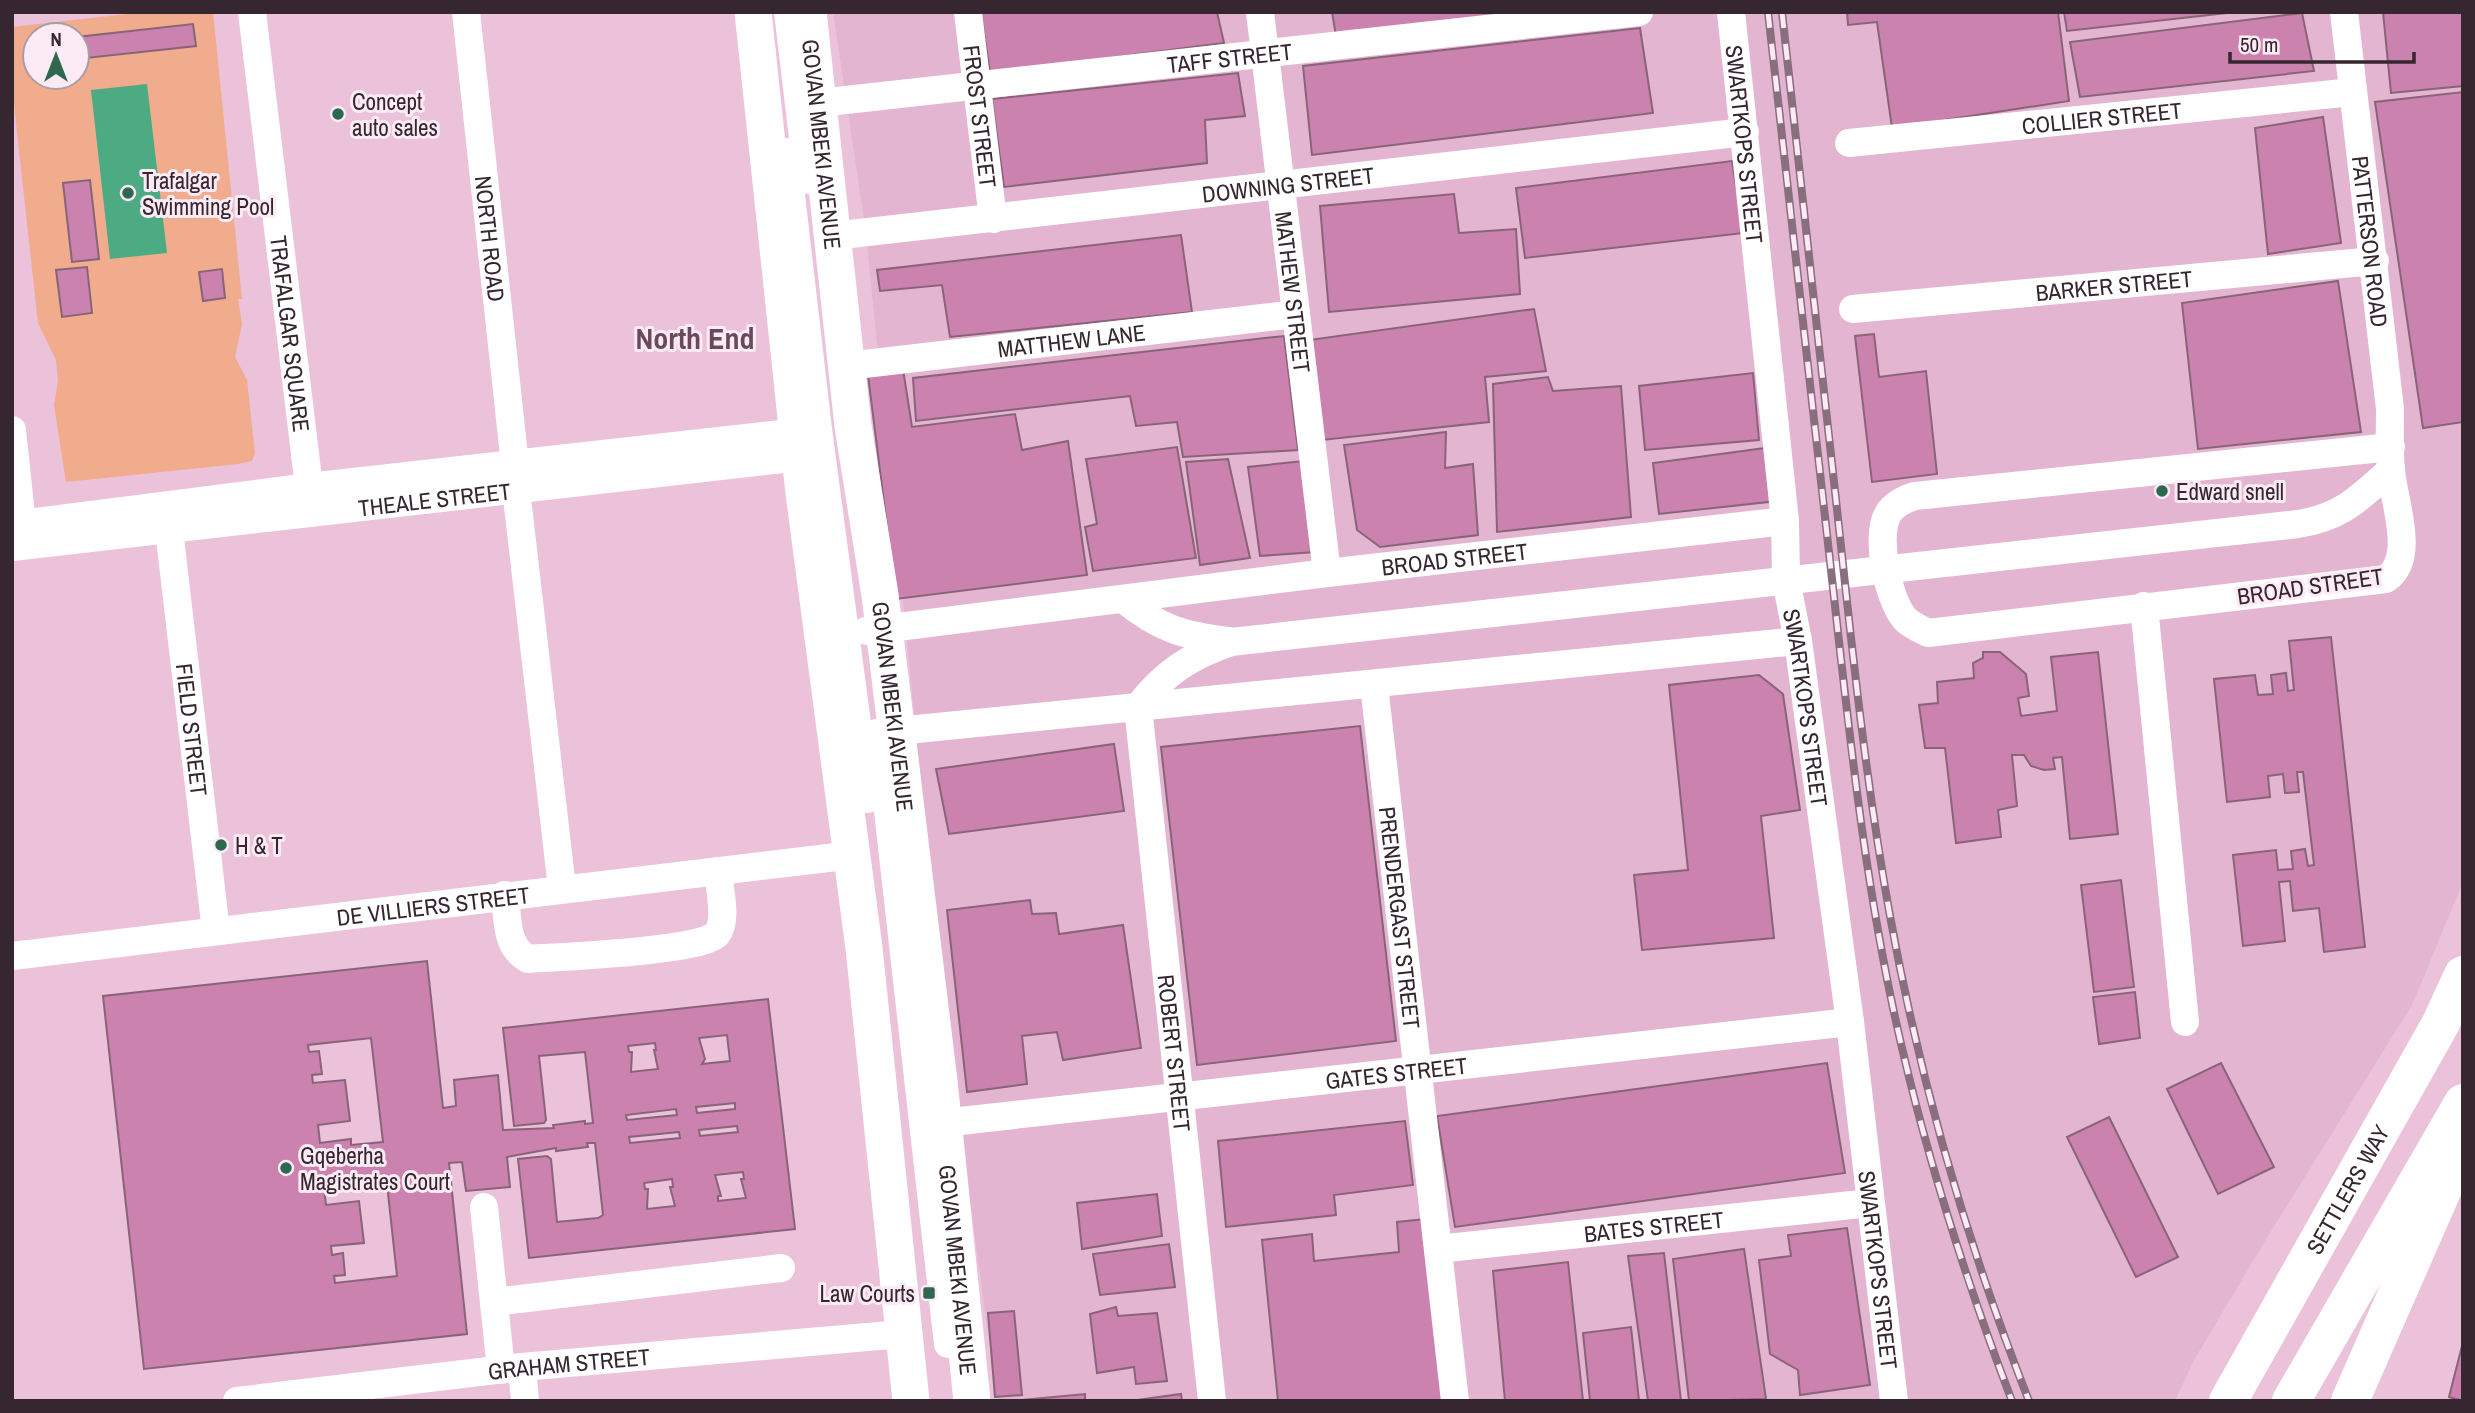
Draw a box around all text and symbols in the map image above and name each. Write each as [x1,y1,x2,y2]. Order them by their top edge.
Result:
north arrow [21,21,91,91]
scale bar [2230,21,2414,65]
text: N [50,26,62,52]
text: 50 m [2240,30,2278,59]
street label: TAFF STREET [1165,35,1294,80]
street label: GOVAN MBEKI AVENUE [796,38,849,251]
street label: FROST STREET [957,43,1005,190]
street label: SWARTKOPS STREET [1719,44,1771,245]
place label: Concept auto sales [352,86,438,143]
street label: COLLIER STREET [2020,94,2184,141]
marker: Concept auto sales [330,106,346,122]
street label: PATTERSON ROAD [2345,154,2396,329]
street label: DOWNING STREET [1200,159,1376,209]
place label: Trafalgar Swimming Pool [142,165,274,222]
street label: NORTH ROAD [468,174,513,303]
marker: Trafalgar Swimming Pool [120,185,136,201]
street label: MATHEW STREET [1268,210,1319,375]
street label: TRAFALGAR SQUARE [263,234,318,433]
street label: BARKER STREET [2034,262,2194,308]
street label: MATTHEW LANE [996,316,1147,364]
district label: North End [636,318,754,358]
street label: THEALE STREET [356,475,513,523]
place label: Edward snell [2176,476,2284,507]
marker: Edward snell [2154,483,2170,499]
street label: BROAD STREET [1380,535,1530,582]
street label: BROAD STREET [2235,560,2385,612]
street label: GOVAN MBEKI AVENUE [865,600,922,813]
street label: SWARTKOPS STREET [1776,606,1836,809]
street label: FIELD STREET [169,662,216,798]
street label: PRENDERGAST STREET [1372,805,1428,1031]
place label: H & T [235,830,283,861]
marker: H & T [213,837,229,853]
street label: DE VILLIERS STREET [335,878,532,932]
street label: ROBERT STREET [1151,973,1199,1134]
street label: GATES STREET [1324,1049,1469,1096]
street label: SETTLERS WAY [2299,1119,2396,1260]
place label: Gqeberha Magistrates Court [300,1140,450,1197]
marker: Gqeberha Magistrates Court [278,1160,294,1176]
street label: GOVAN MBEKI AVENUE [932,1163,985,1377]
street label: SWARTKOPS STREET [1852,1169,1906,1371]
street label: BATES STREET [1582,1203,1726,1249]
place label: Law Courts [820,1278,915,1309]
marker: Law Courts [921,1285,937,1301]
street label: GRAHAM STREET [486,1340,652,1386]

